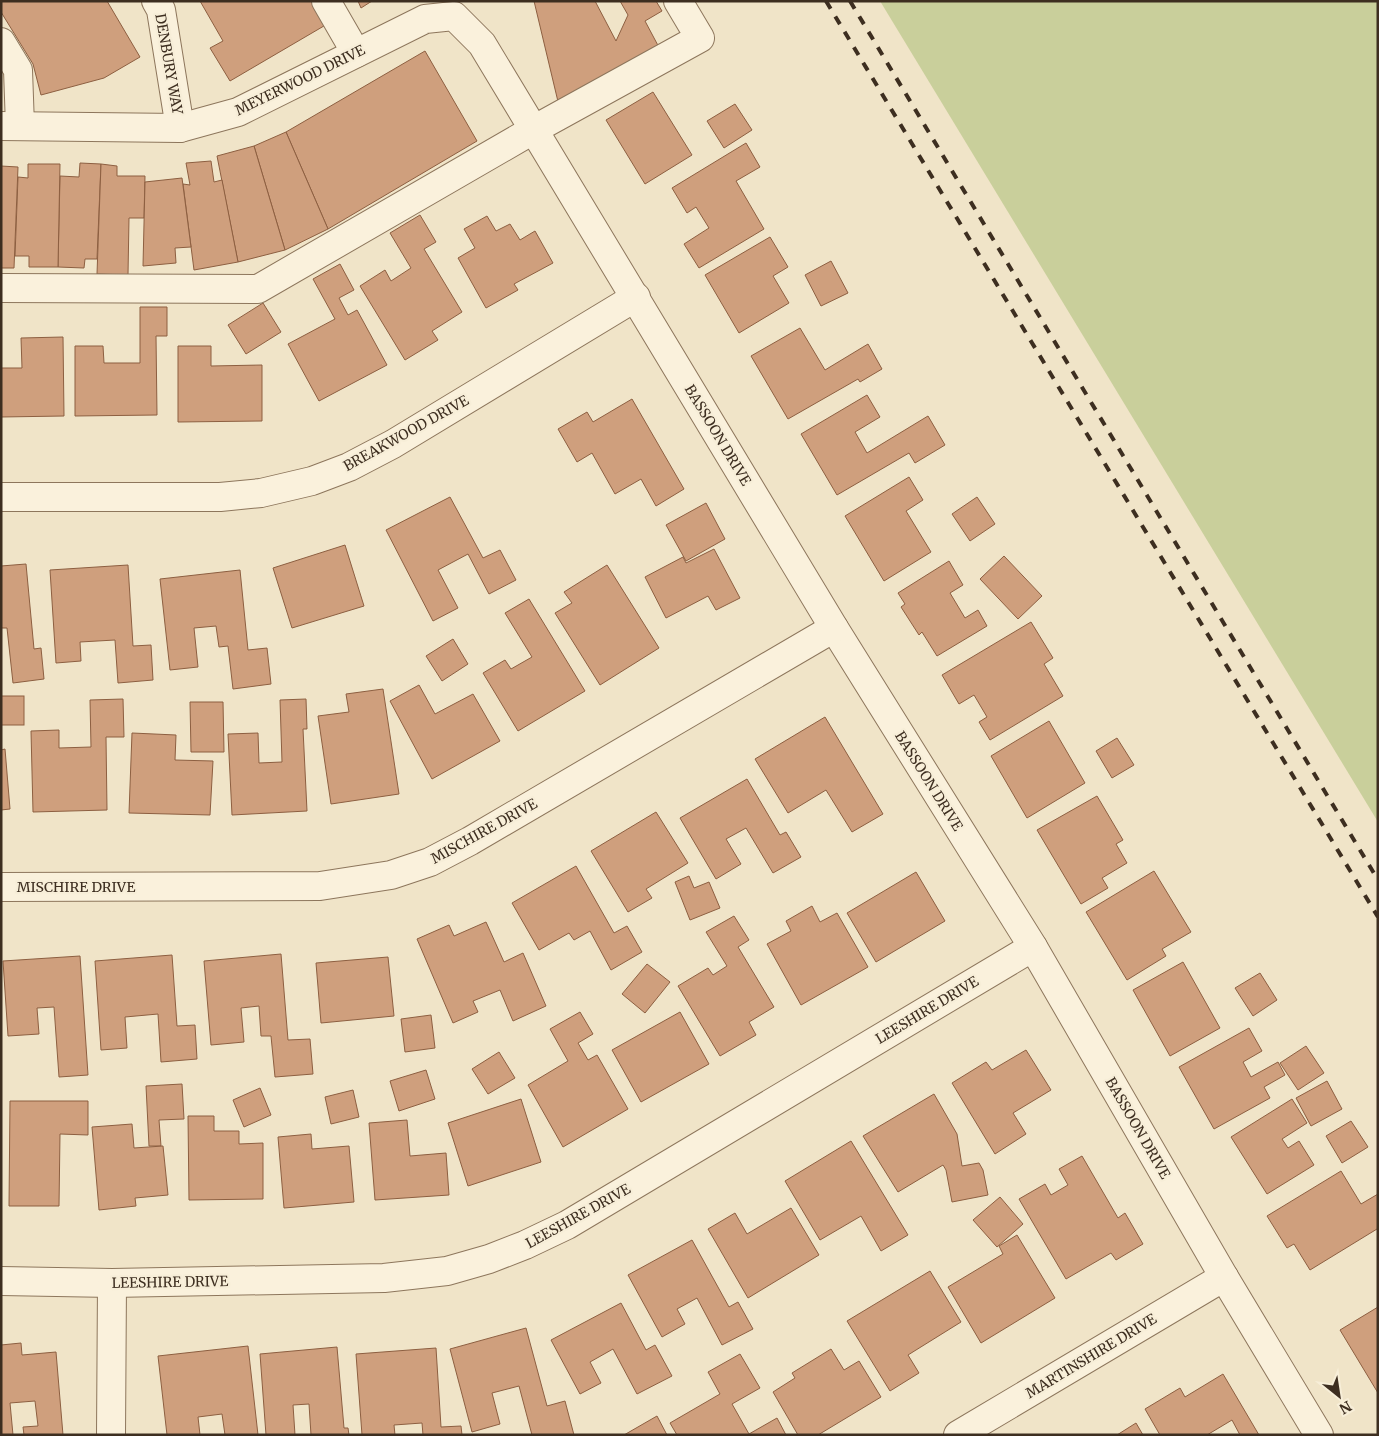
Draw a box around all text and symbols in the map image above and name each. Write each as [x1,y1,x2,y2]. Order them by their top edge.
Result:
street label: DENBURY WAY [151,12,187,117]
street label: MEYERWOOD DRIVE [232,41,368,119]
street label: BASSOON DRIVE [681,381,755,489]
street label: BREAKWOOD DRIVE [340,391,472,475]
street label: BASSOON DRIVE [891,728,967,834]
street label: MISCHIRE DRIVE [428,794,540,868]
street label: MISCHIRE DRIVE [17,878,135,896]
street label: LEESHIRE DRIVE [872,972,982,1048]
street label: BASSOON DRIVE [1102,1074,1174,1182]
street label: LEESHIRE DRIVE [523,1180,634,1252]
street label: LEESHIRE DRIVE [111,1272,229,1292]
street label: MARTINSHIRE DRIVE [1022,1310,1160,1402]
north arrow [1314,1371,1364,1421]
text: N [1336,1397,1355,1418]

